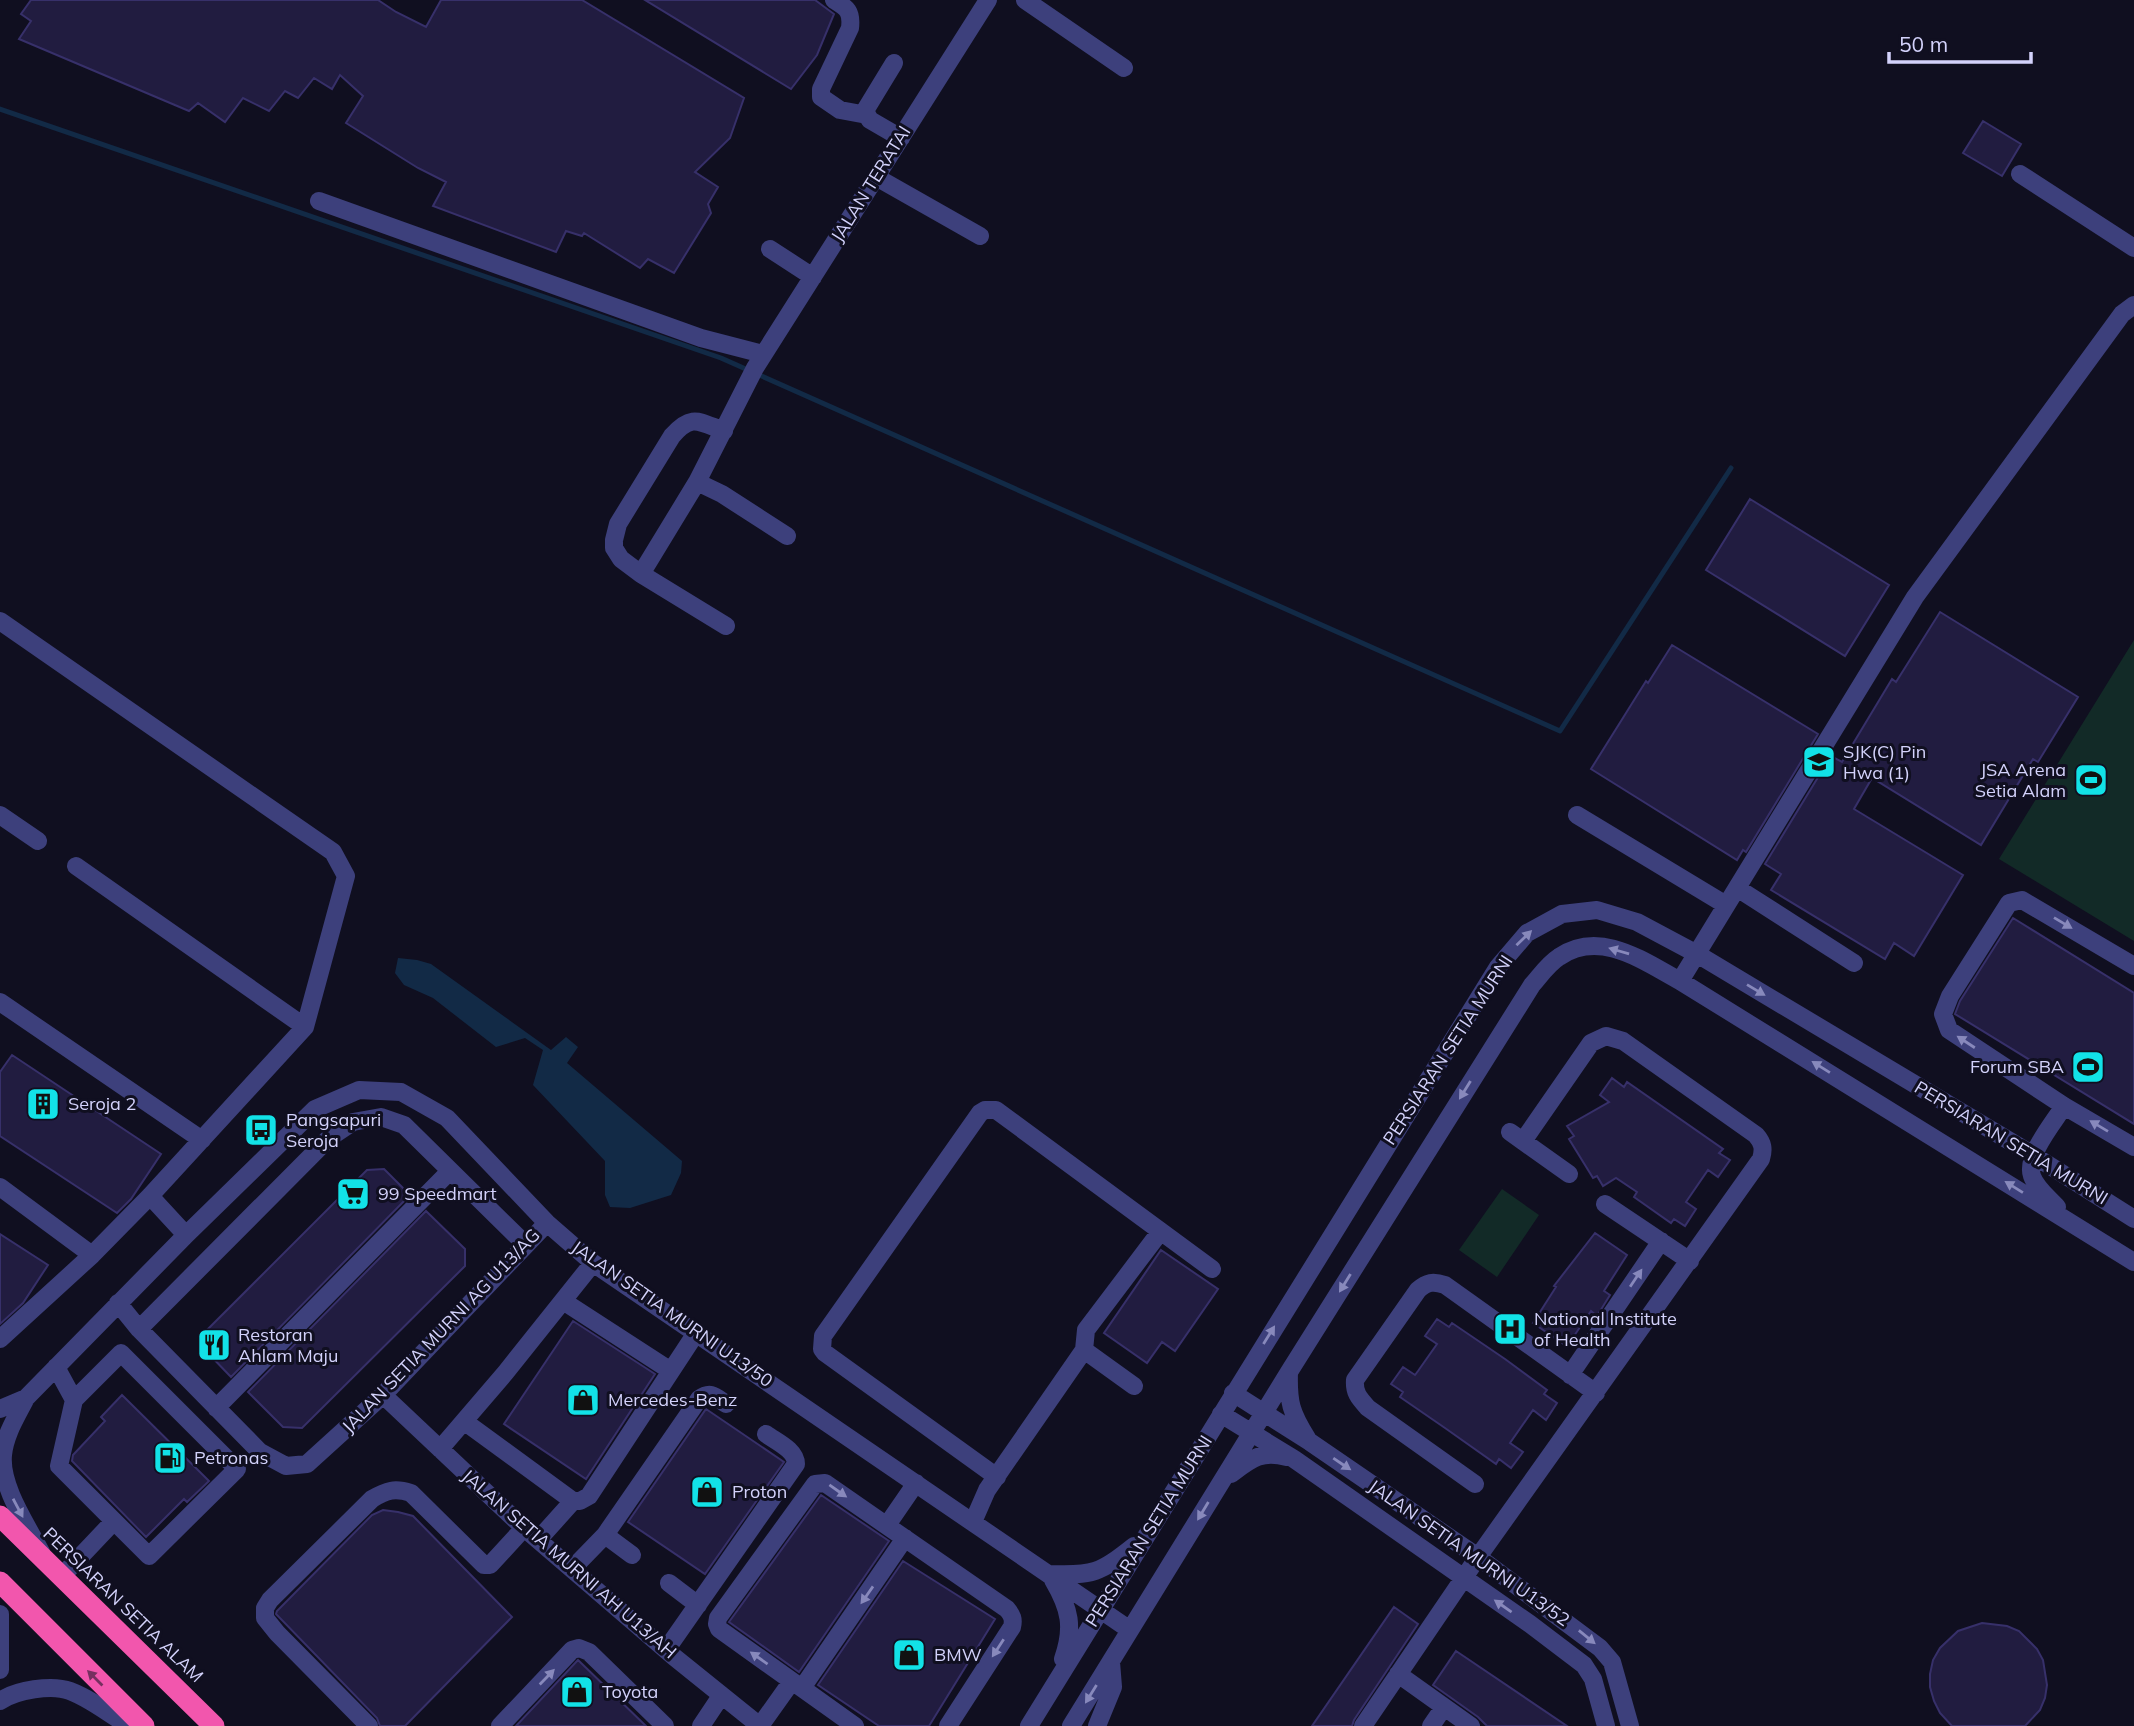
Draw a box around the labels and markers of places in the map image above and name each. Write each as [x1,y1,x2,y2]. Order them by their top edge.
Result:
place label: SJK(C) Pin Hwa (1) [1843,740,1926,784]
school or university icon: SJK(C) Pin Hwa (1) [1800,743,1838,781]
place label: JSA Arena Setia Alam [1975,758,2066,802]
sports icon: JSA Arena Setia Alam [2072,761,2110,799]
sports icon: Forum SBA [2069,1048,2107,1086]
place label: Forum SBA [1970,1055,2064,1078]
building icon: Seroja 2 [24,1085,62,1123]
place label: Seroja 2 [68,1092,136,1115]
place label: Pangsapuri Seroja [286,1108,381,1152]
bus stop icon: Pangsapuri Seroja [242,1111,280,1149]
supermarket icon: 99 Speedmart [334,1175,372,1213]
place label: 99 Speedmart [378,1182,497,1205]
place label: National Institute of Health [1534,1307,1677,1351]
hospital icon: National Institute of Health [1491,1310,1529,1348]
place label: Restoran Ahlam Maju [238,1323,338,1367]
restaurant icon: Restoran Ahlam Maju [195,1326,233,1364]
shop icon: Mercedes-Benz [564,1381,602,1419]
place label: Mercedes-Benz [608,1388,737,1411]
fuel station icon: Petronas [151,1439,189,1477]
place label: Petronas [194,1446,268,1469]
shop icon: Proton [688,1473,726,1511]
place label: Proton [732,1480,787,1503]
shop icon: BMW [890,1636,928,1674]
place label: BMW [934,1643,982,1666]
shop icon: Toyota [558,1673,596,1711]
place label: Toyota [602,1680,658,1703]

